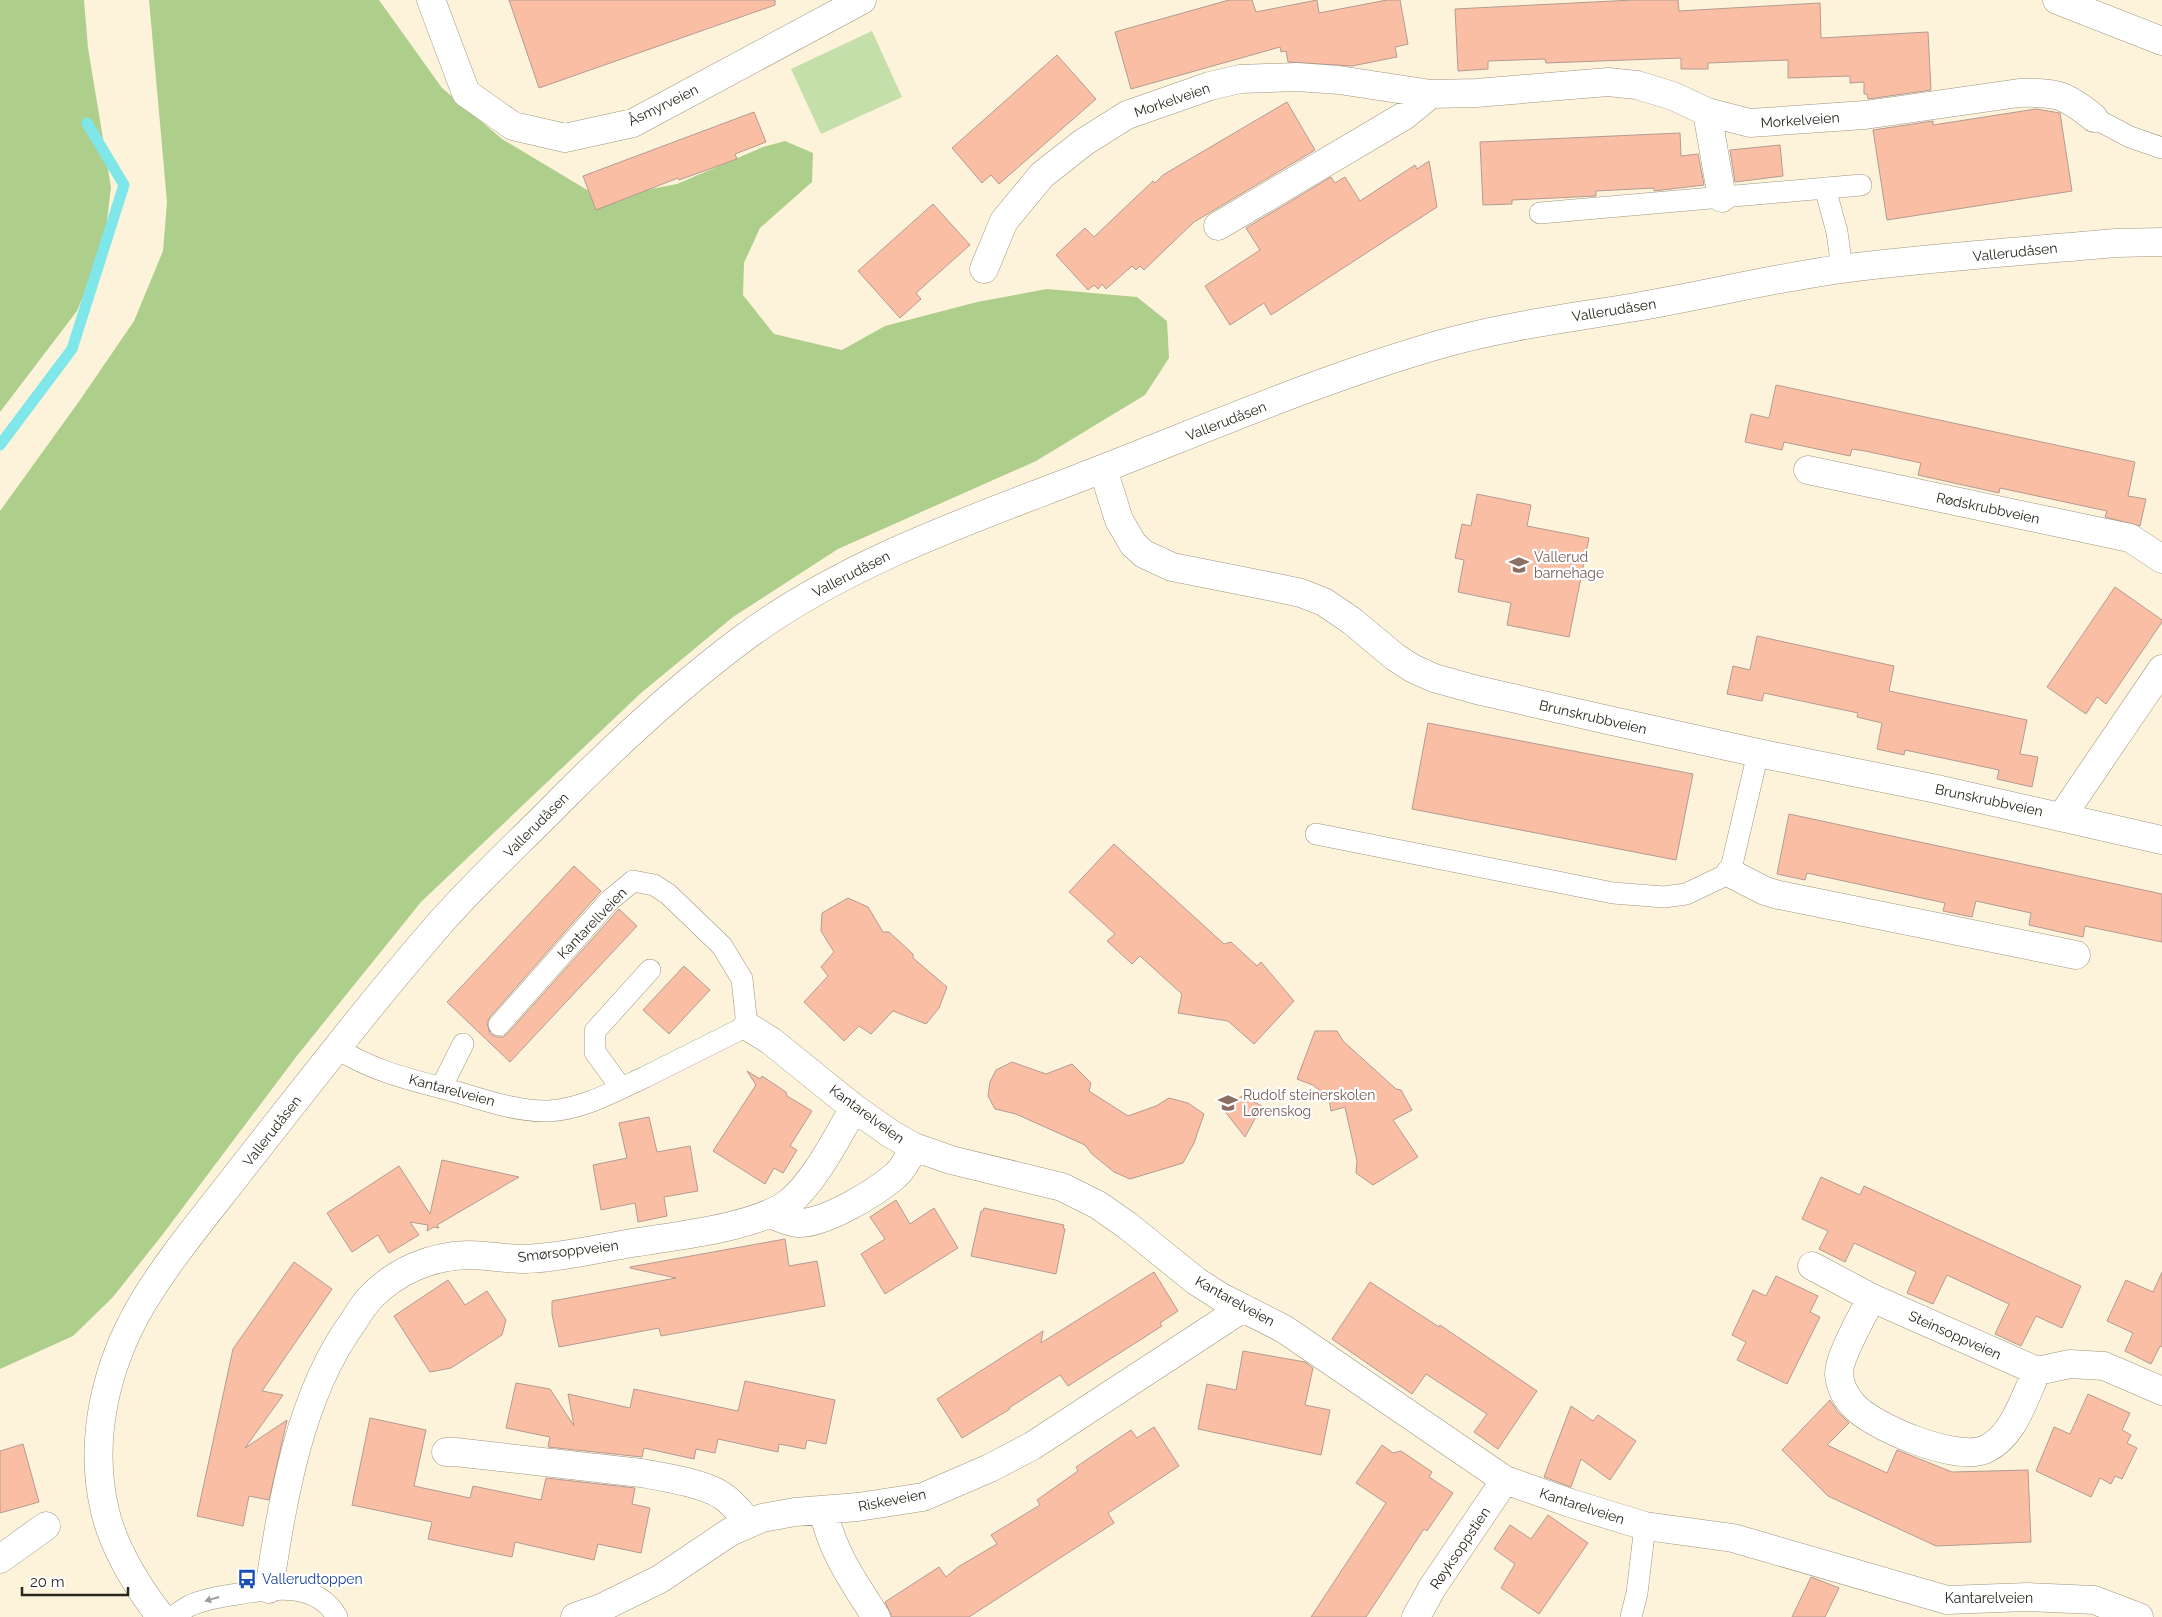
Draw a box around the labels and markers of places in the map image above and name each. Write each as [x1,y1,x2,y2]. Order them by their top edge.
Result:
place label: Vallerud barnehage [1534,549,1604,581]
school or university icon: Vallerud barnehage [1508,554,1530,576]
place label: Rudolf steinerskolen Lørenskog [1243,1087,1375,1119]
school or university icon: Rudolf steinerskolen Lørenskog [1217,1092,1239,1114]
bus stop icon: Vallerudtoppen [236,1568,258,1590]
place label: Vallerudtoppen [262,1571,363,1587]

